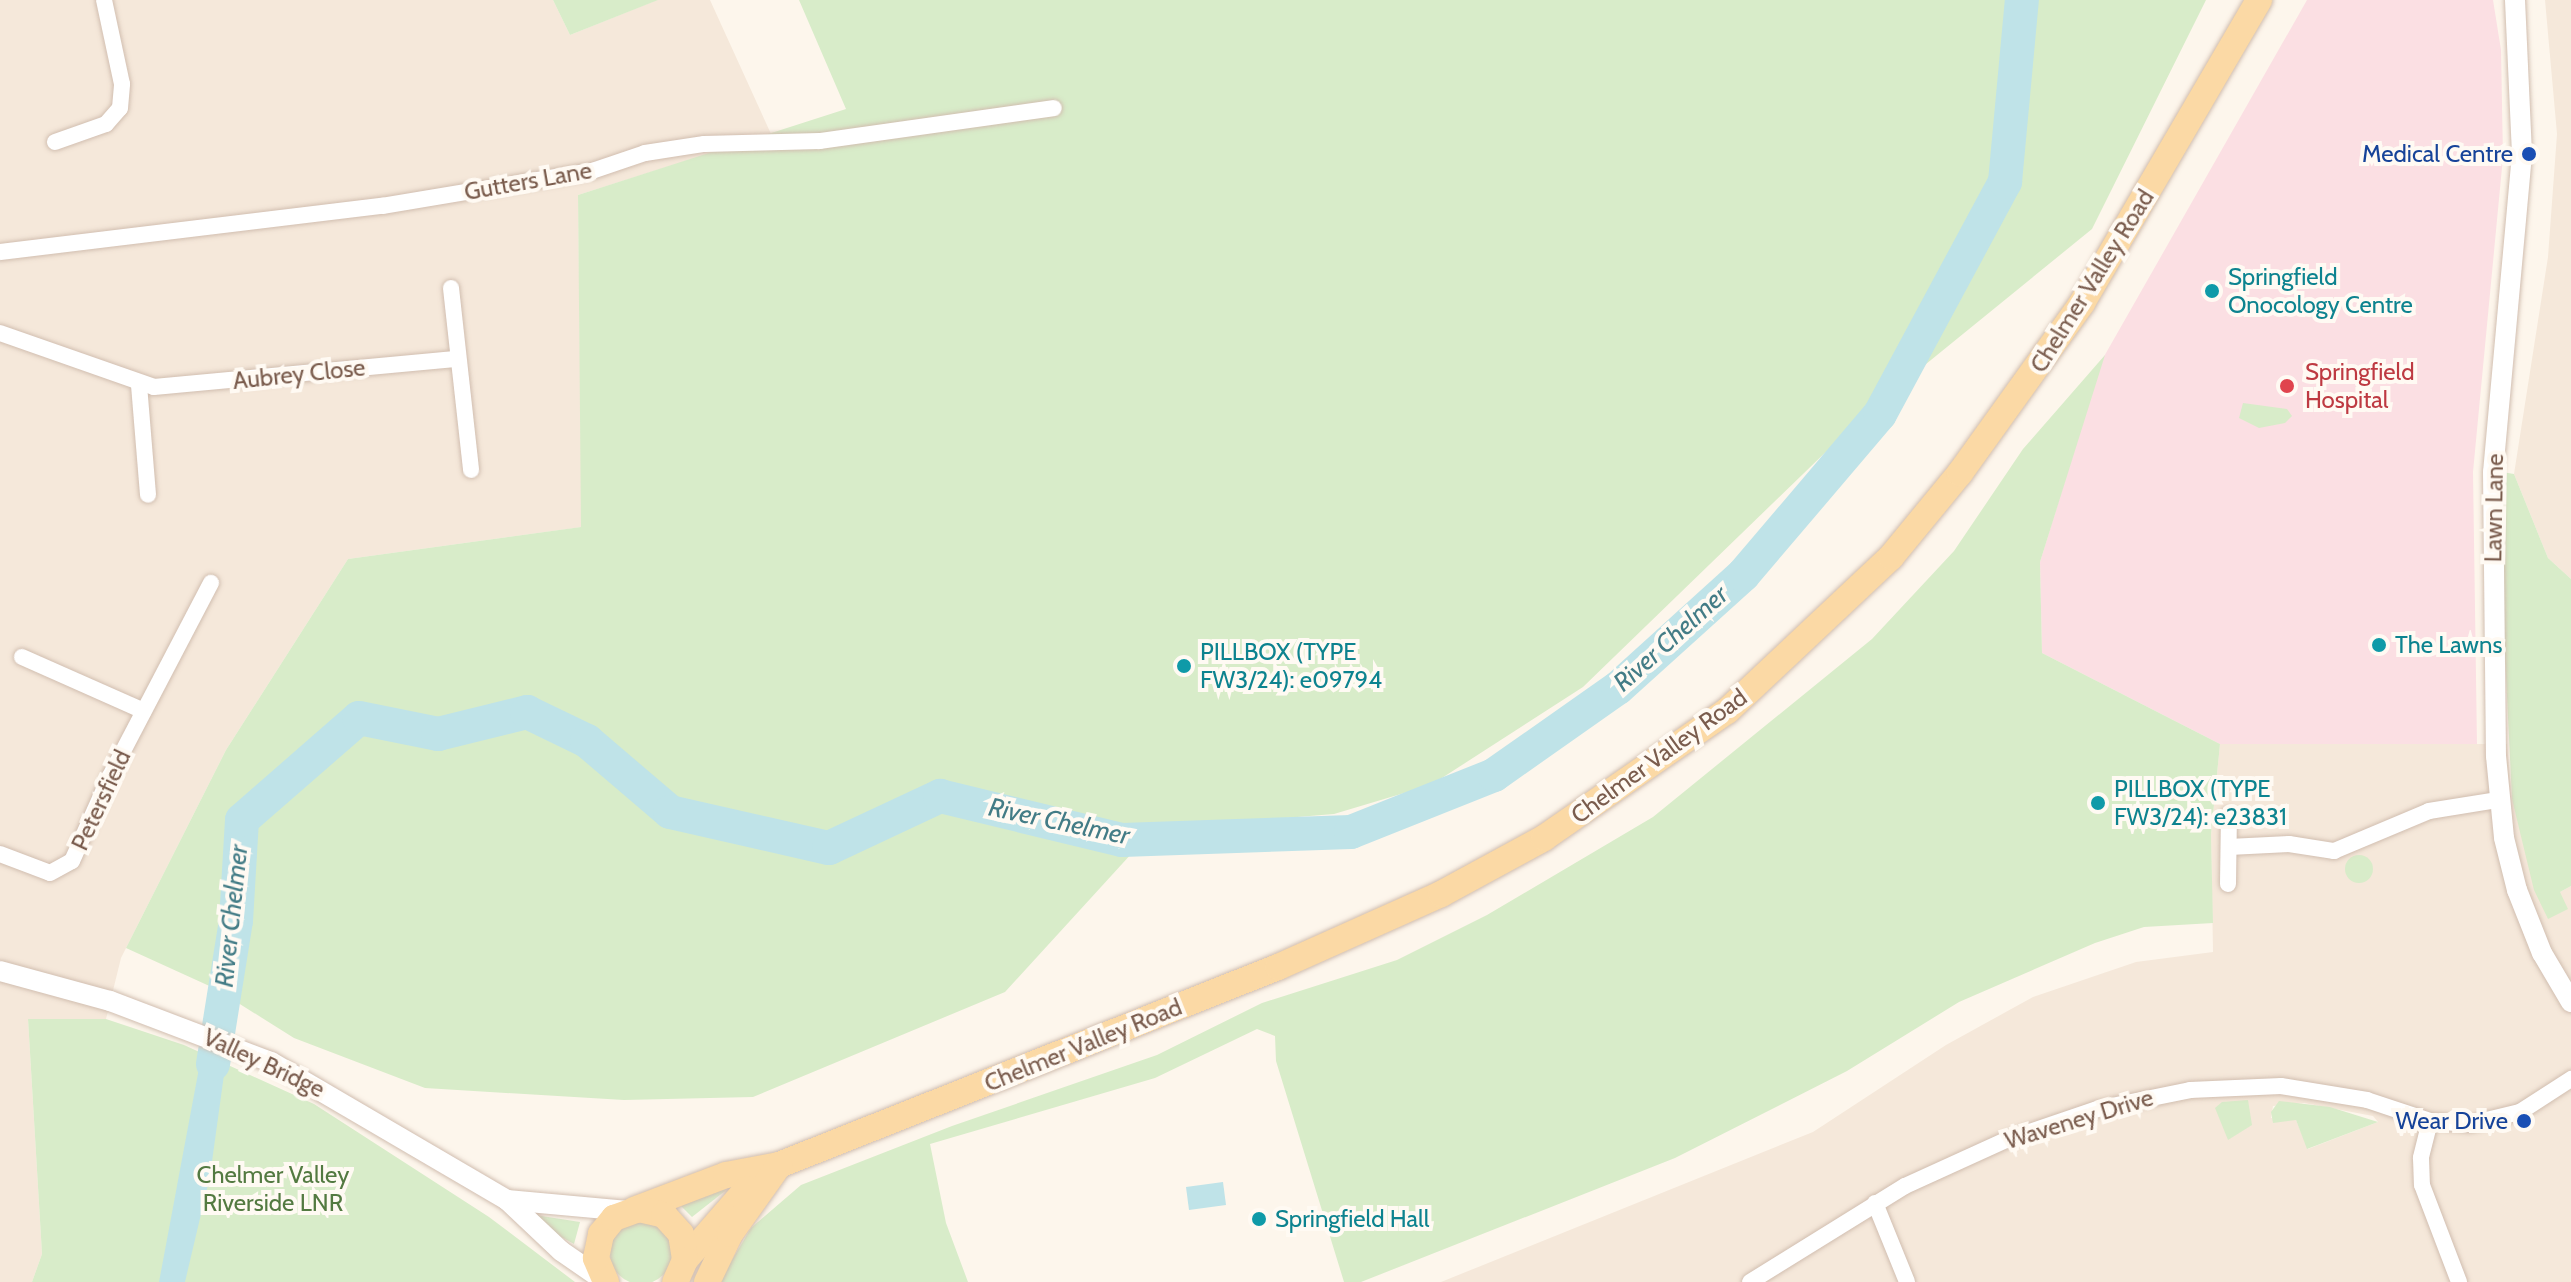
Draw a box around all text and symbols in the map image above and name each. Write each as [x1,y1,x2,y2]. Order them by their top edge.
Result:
place label: Medical Centre [2362,140,2513,168]
marker: Medical Centre [2520,145,2538,163]
street label: Gutters Lane [462,156,594,206]
street label: Chelmer Valley Road [2024,184,2160,378]
place label: Springfield Onocology Centre [2228,263,2413,319]
marker: Springfield Onocology Centre [2203,282,2221,300]
street label: Aubrey Close [231,353,367,395]
place label: Springfield Hospital [2305,358,2414,414]
marker: Springfield Hospital [2276,375,2298,397]
street label: Lawn Lane [2479,453,2509,563]
water label: River Chelmer [1607,580,1735,698]
place label: The Lawns [2395,631,2502,659]
marker: The Lawns [2370,636,2388,654]
place label: PILLBOX (TYPE FW3/24): e09794 [1200,638,1382,694]
marker: PILLBOX (TYPE FW3/24): e09794 [1175,657,1193,675]
street label: Chelmer Valley Road [1566,683,1752,829]
street label: Petersfield [65,745,137,855]
place label: PILLBOX (TYPE FW3/24): e23831 [2114,775,2287,831]
water label: River Chelmer [986,792,1132,852]
marker: PILLBOX (TYPE FW3/24): e23831 [2089,794,2107,812]
water label: River Chelmer [209,843,255,989]
street label: Chelmer Valley Road [980,992,1186,1098]
street label: Valley Bridge [199,1022,329,1104]
street label: Waveney Drive [2001,1083,2157,1155]
place label: Wear Drive [2396,1107,2508,1135]
marker: Wear Drive [2515,1112,2533,1130]
park label: Chelmer Valley Riverside LNR [197,1161,349,1217]
place label: Springfield Hall [1275,1205,1429,1233]
marker: Springfield Hall [1250,1210,1268,1228]

